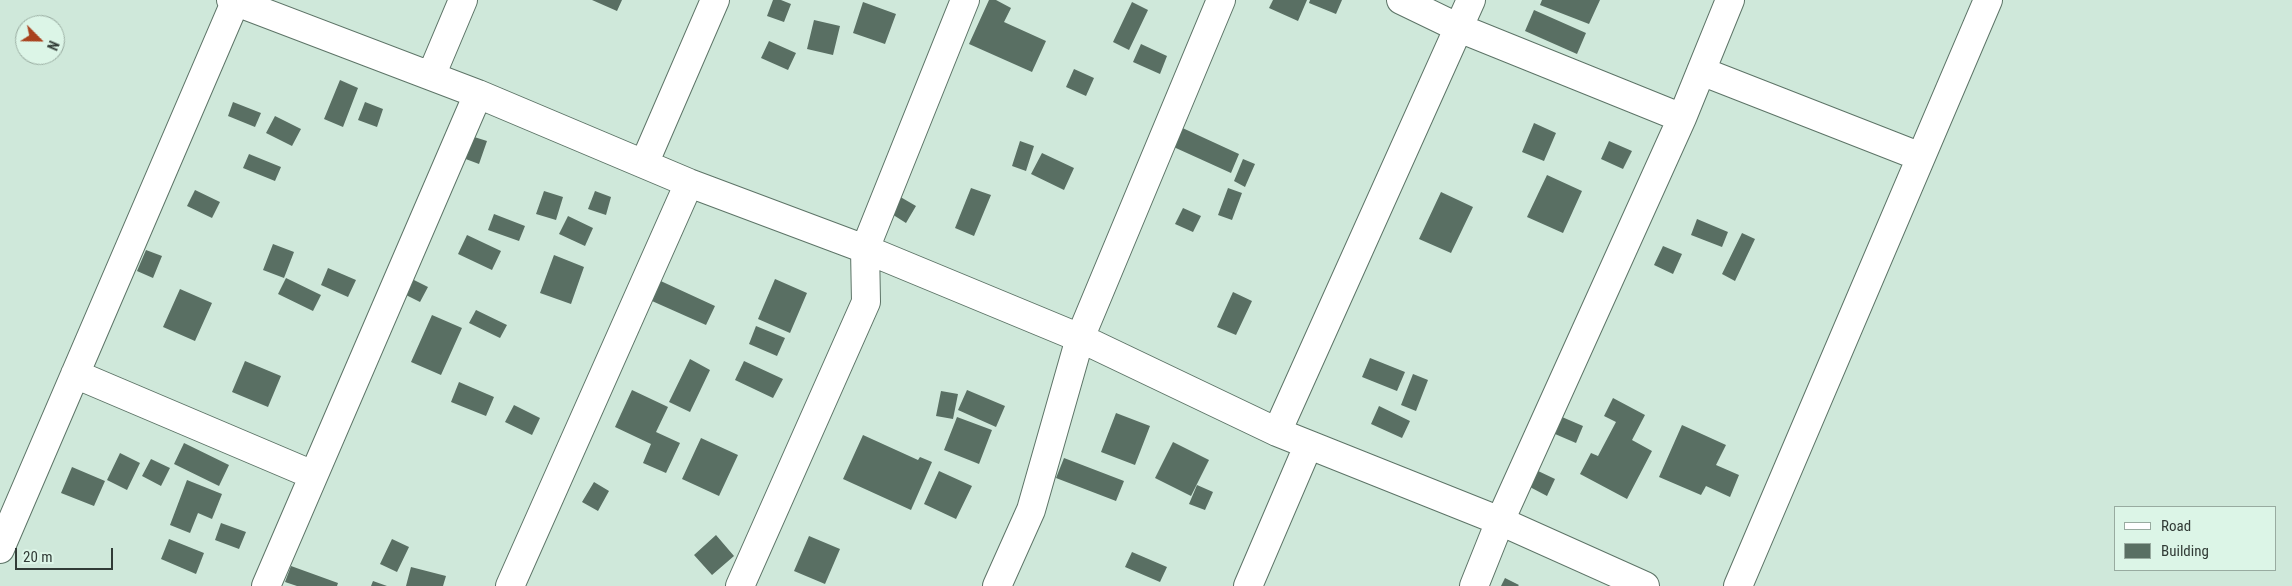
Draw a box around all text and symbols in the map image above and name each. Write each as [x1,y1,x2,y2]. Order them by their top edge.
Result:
north arrow [15,15,65,65]
text: N [44,38,62,53]
legend [2114,506,2277,571]
text: Road [2161,517,2191,535]
scale bar [18,538,115,570]
text: Building [2161,542,2209,560]
text: 20 m [23,548,53,566]

